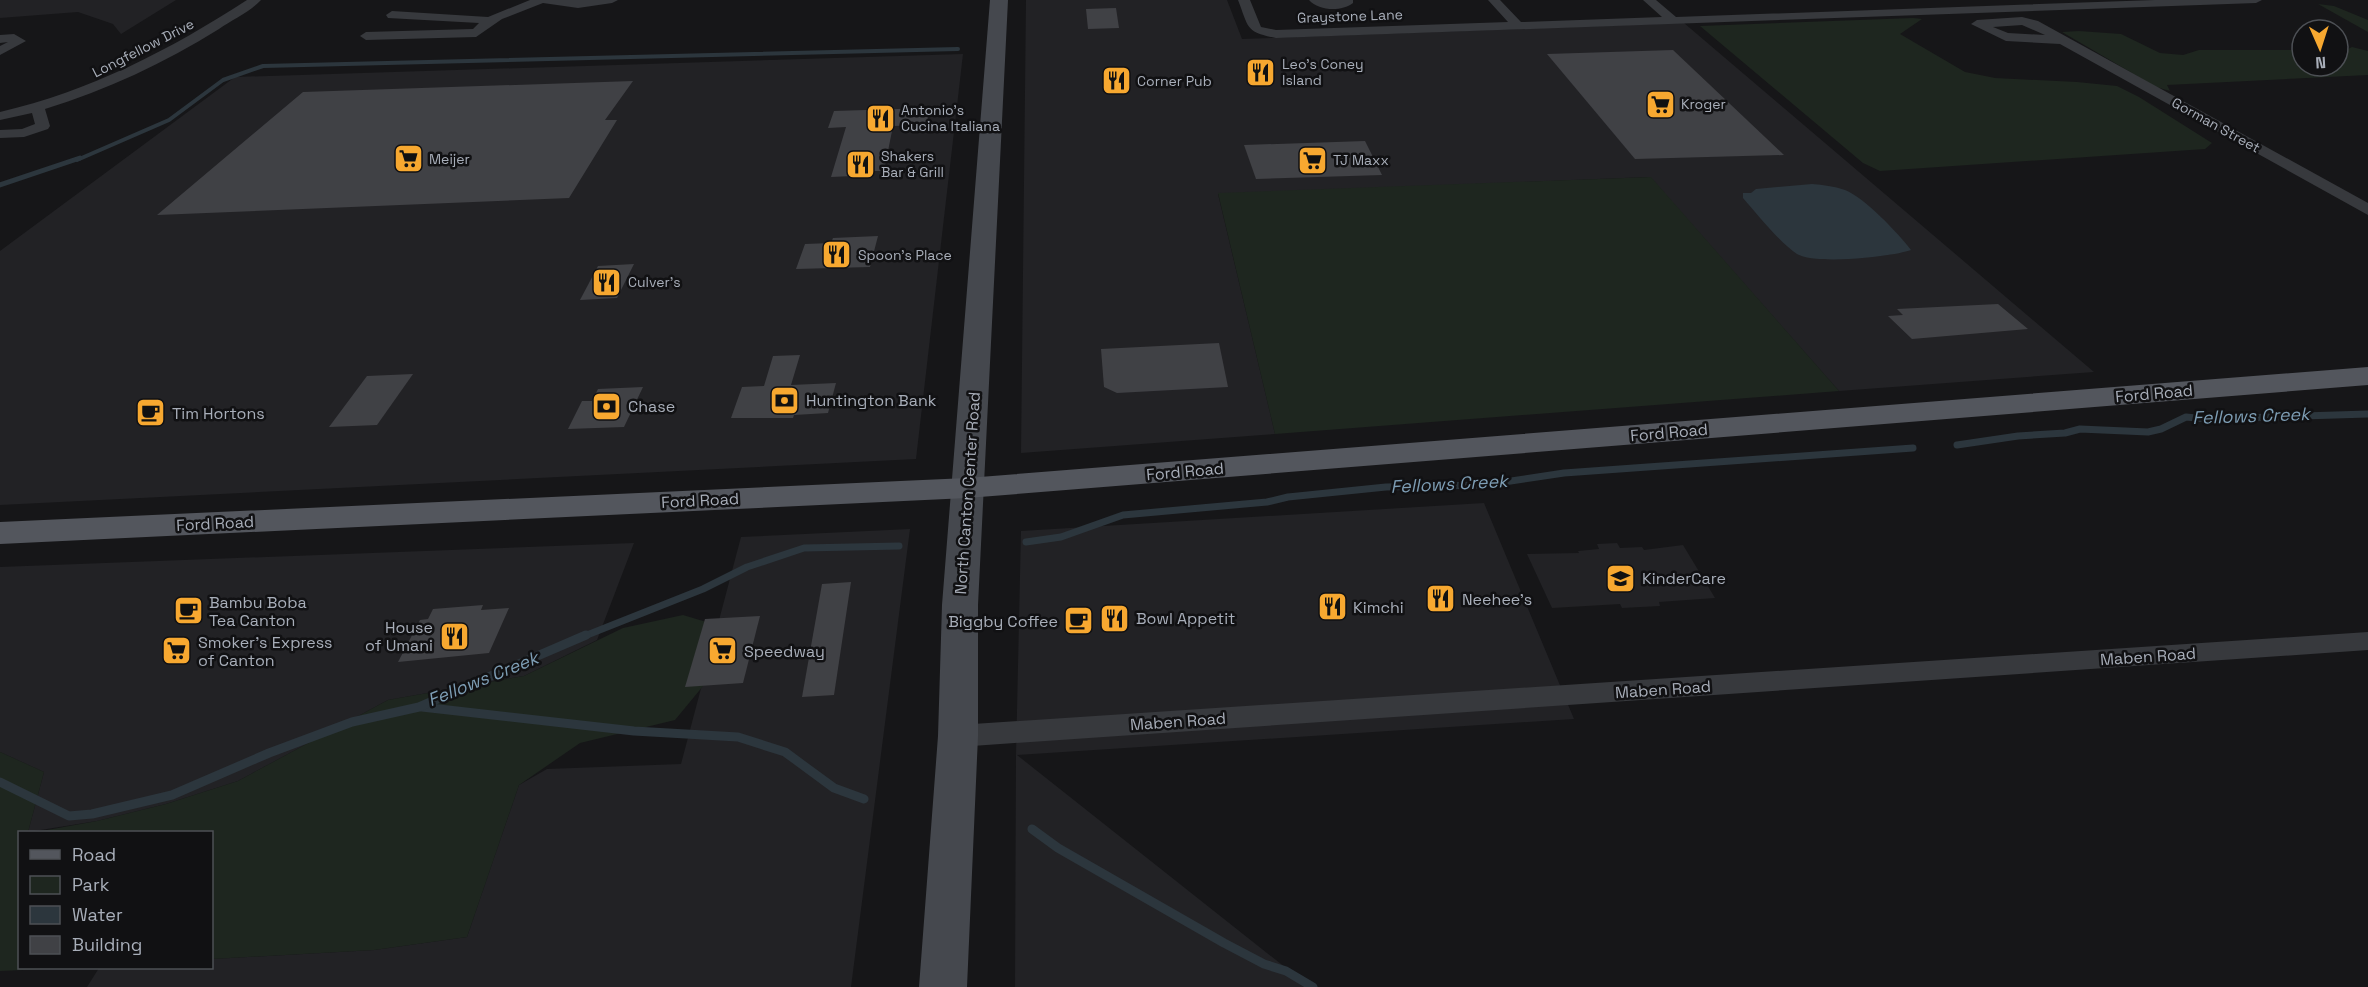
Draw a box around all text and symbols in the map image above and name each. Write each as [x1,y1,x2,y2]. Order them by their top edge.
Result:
street label: Graystone Lane [1297,5,1403,27]
street label: Longfellow Drive [89,15,197,81]
north arrow [2290,18,2350,78]
text: N [2315,52,2327,73]
place label: Leo's Coney Island [1282,55,1364,89]
restaurant icon: Leo's Coney Island [1245,56,1277,88]
restaurant icon: Corner Pub [1100,65,1132,97]
place label: Corner Pub [1137,72,1212,90]
supermarket icon: Kroger [1644,88,1676,120]
street label: Gorman Street [2169,93,2263,157]
place label: Kroger [1681,95,1726,113]
place label: Antonio's Cucina Italiana [901,101,1000,135]
restaurant icon: Antonio's Cucina Italiana [864,102,896,134]
supermarket icon: Meijer [392,143,424,175]
supermarket icon: TJ Maxx [1296,144,1328,176]
place label: Shakers Bar & Grill [881,147,944,181]
restaurant icon: Shakers Bar & Grill [844,148,876,180]
place label: Meijer [429,150,470,168]
place label: TJ Maxx [1333,151,1389,169]
restaurant icon: Spoon's Place [821,239,853,271]
place label: Spoon's Place [858,246,952,264]
restaurant icon: Culver's [591,266,623,298]
place label: Culver's [628,273,681,291]
street label: Ford Road [2114,380,2194,407]
bank icon: Huntington Bank [769,384,801,416]
bank icon: Chase [591,390,623,422]
place label: Huntington Bank [806,390,937,411]
street label: North Canton Center Road [950,391,985,595]
place label: Chase [628,396,675,417]
cafe icon: Tim Hortons [135,397,167,429]
water label: Fellows Creek [2192,402,2312,429]
place label: Tim Hortons [172,403,265,424]
street label: Ford Road [1629,419,1709,446]
street label: Ford Road [1145,458,1225,485]
water label: Fellows Creek [1390,469,1511,498]
street label: Ford Road [661,488,739,513]
street label: Ford Road [176,511,254,536]
school or university icon: KinderCare [1605,562,1637,594]
place label: KinderCare [1642,568,1726,589]
restaurant icon: Neehee's [1425,583,1457,615]
place label: Neehee's [1462,589,1532,610]
restaurant icon: Kimchi [1316,591,1348,623]
place label: Bambu Boba Tea Canton [209,592,307,631]
cafe icon: Bambu Boba Tea Canton [172,595,204,627]
place label: Kimchi [1353,597,1404,618]
restaurant icon: Bowl Appetit [1099,602,1131,634]
cafe icon: Biggby Coffee [1063,605,1095,637]
place label: Bowl Appetit [1136,608,1235,629]
place label: Biggby Coffee [948,611,1058,632]
place label: House of Umani [365,617,433,656]
restaurant icon: House of Umani [438,620,470,652]
place label: Smoker's Express of Canton [198,632,333,671]
supermarket icon: Smoker's Express of Canton [161,635,193,667]
supermarket icon: Speedway [707,635,739,667]
place label: Speedway [744,641,825,662]
street label: Maben Road [2099,643,2197,670]
water label: Fellows Creek [424,645,544,711]
street label: Maben Road [1614,676,1712,703]
street label: Maben Road [1129,708,1227,735]
legend [18,831,213,969]
text: Road [72,843,116,866]
text: Park [72,873,110,896]
text: Water [72,903,123,926]
text: Building [72,933,142,956]

